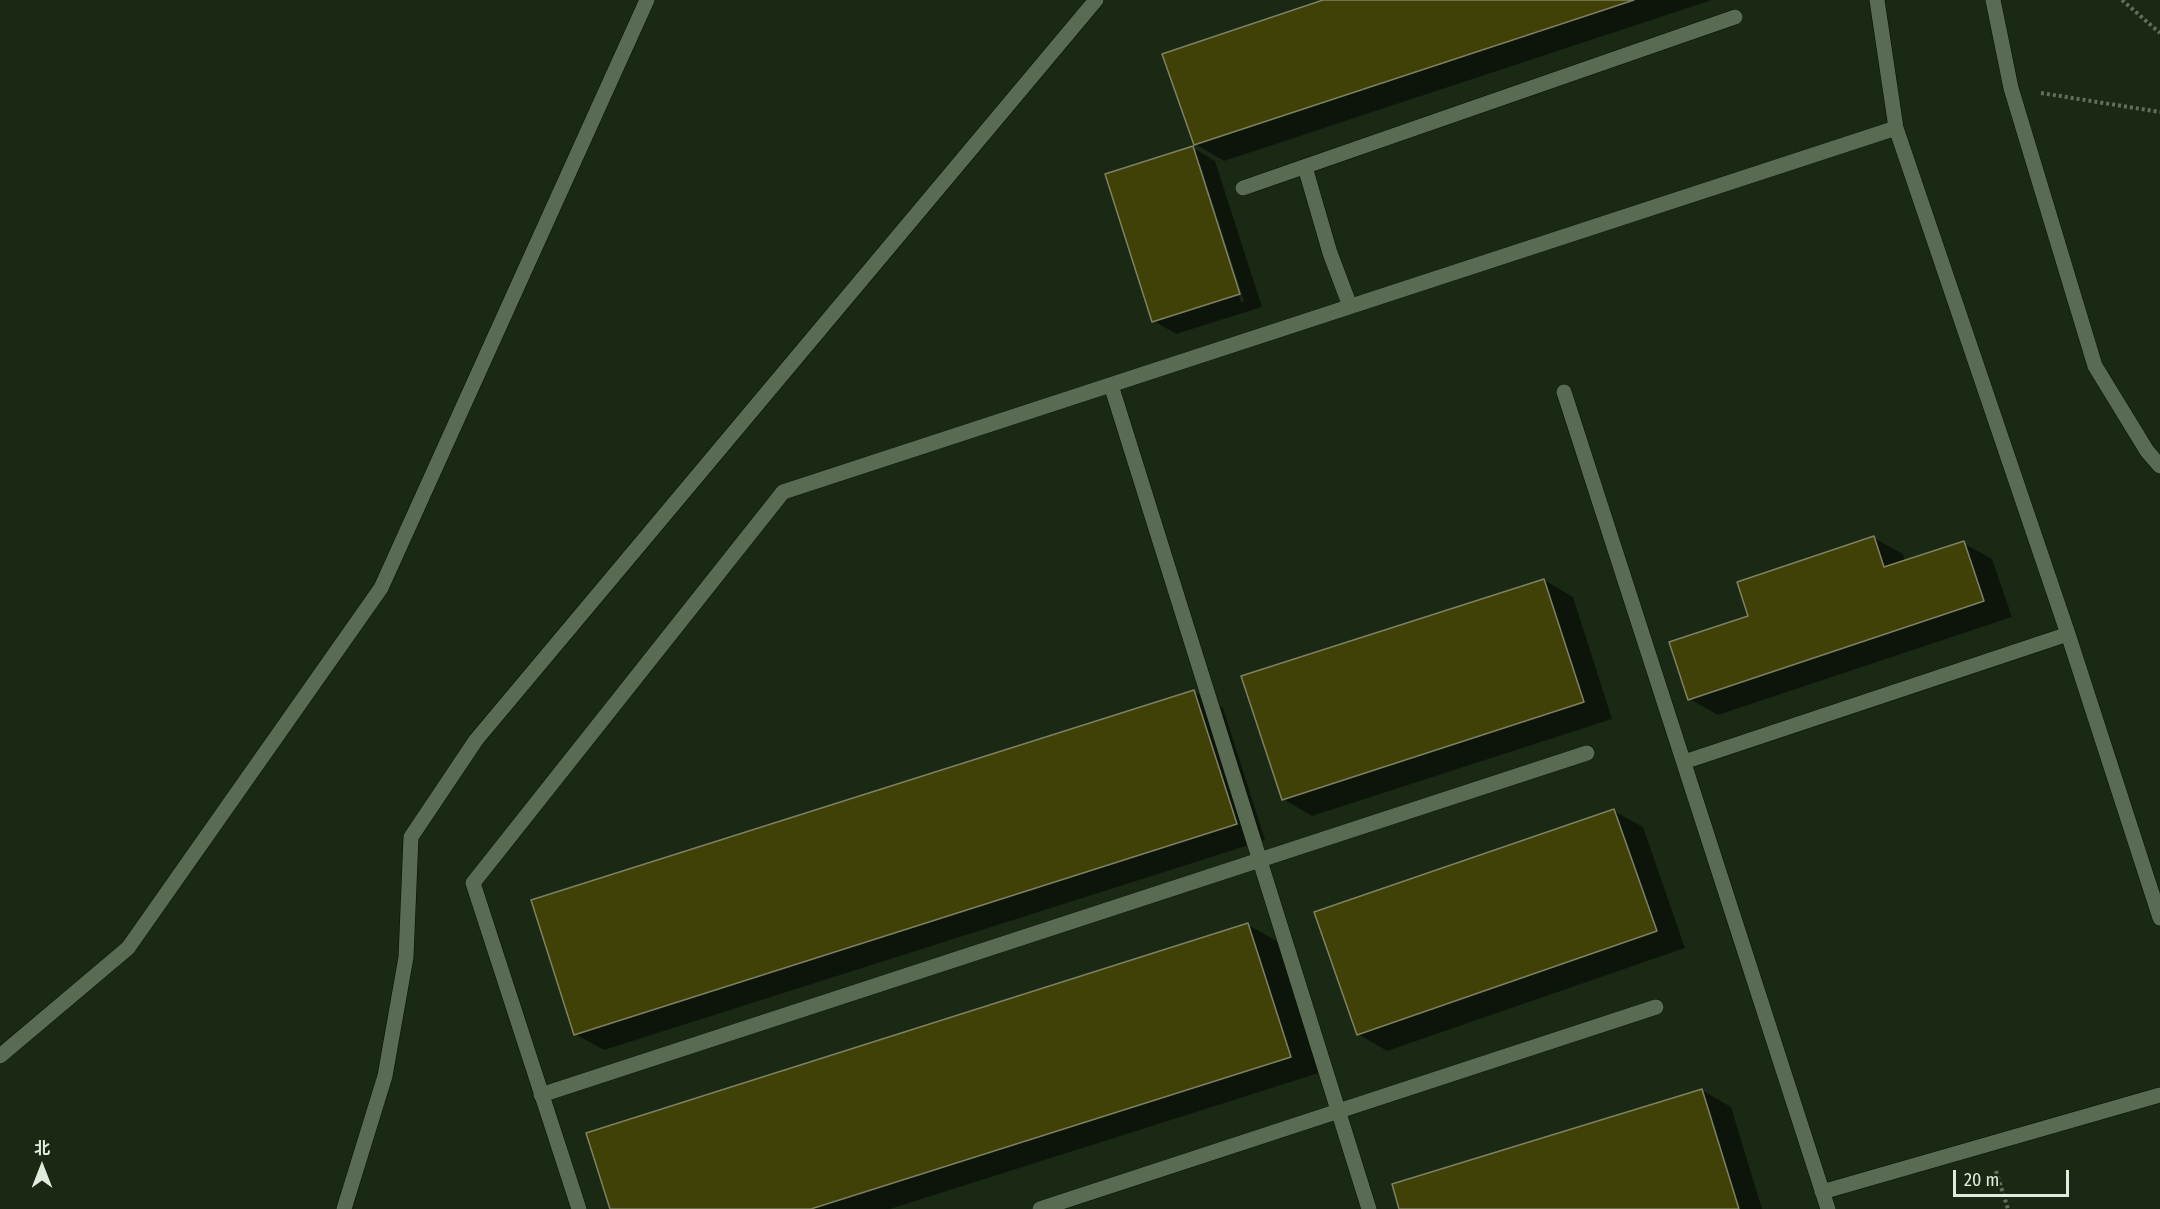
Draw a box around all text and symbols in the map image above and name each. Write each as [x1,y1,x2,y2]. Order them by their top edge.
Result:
north arrow [12,1137,72,1197]
text: 北 [34,1139,50,1158]
scale bar [1956,1158,2072,1196]
text: 20 m [1964,1169,1999,1191]

